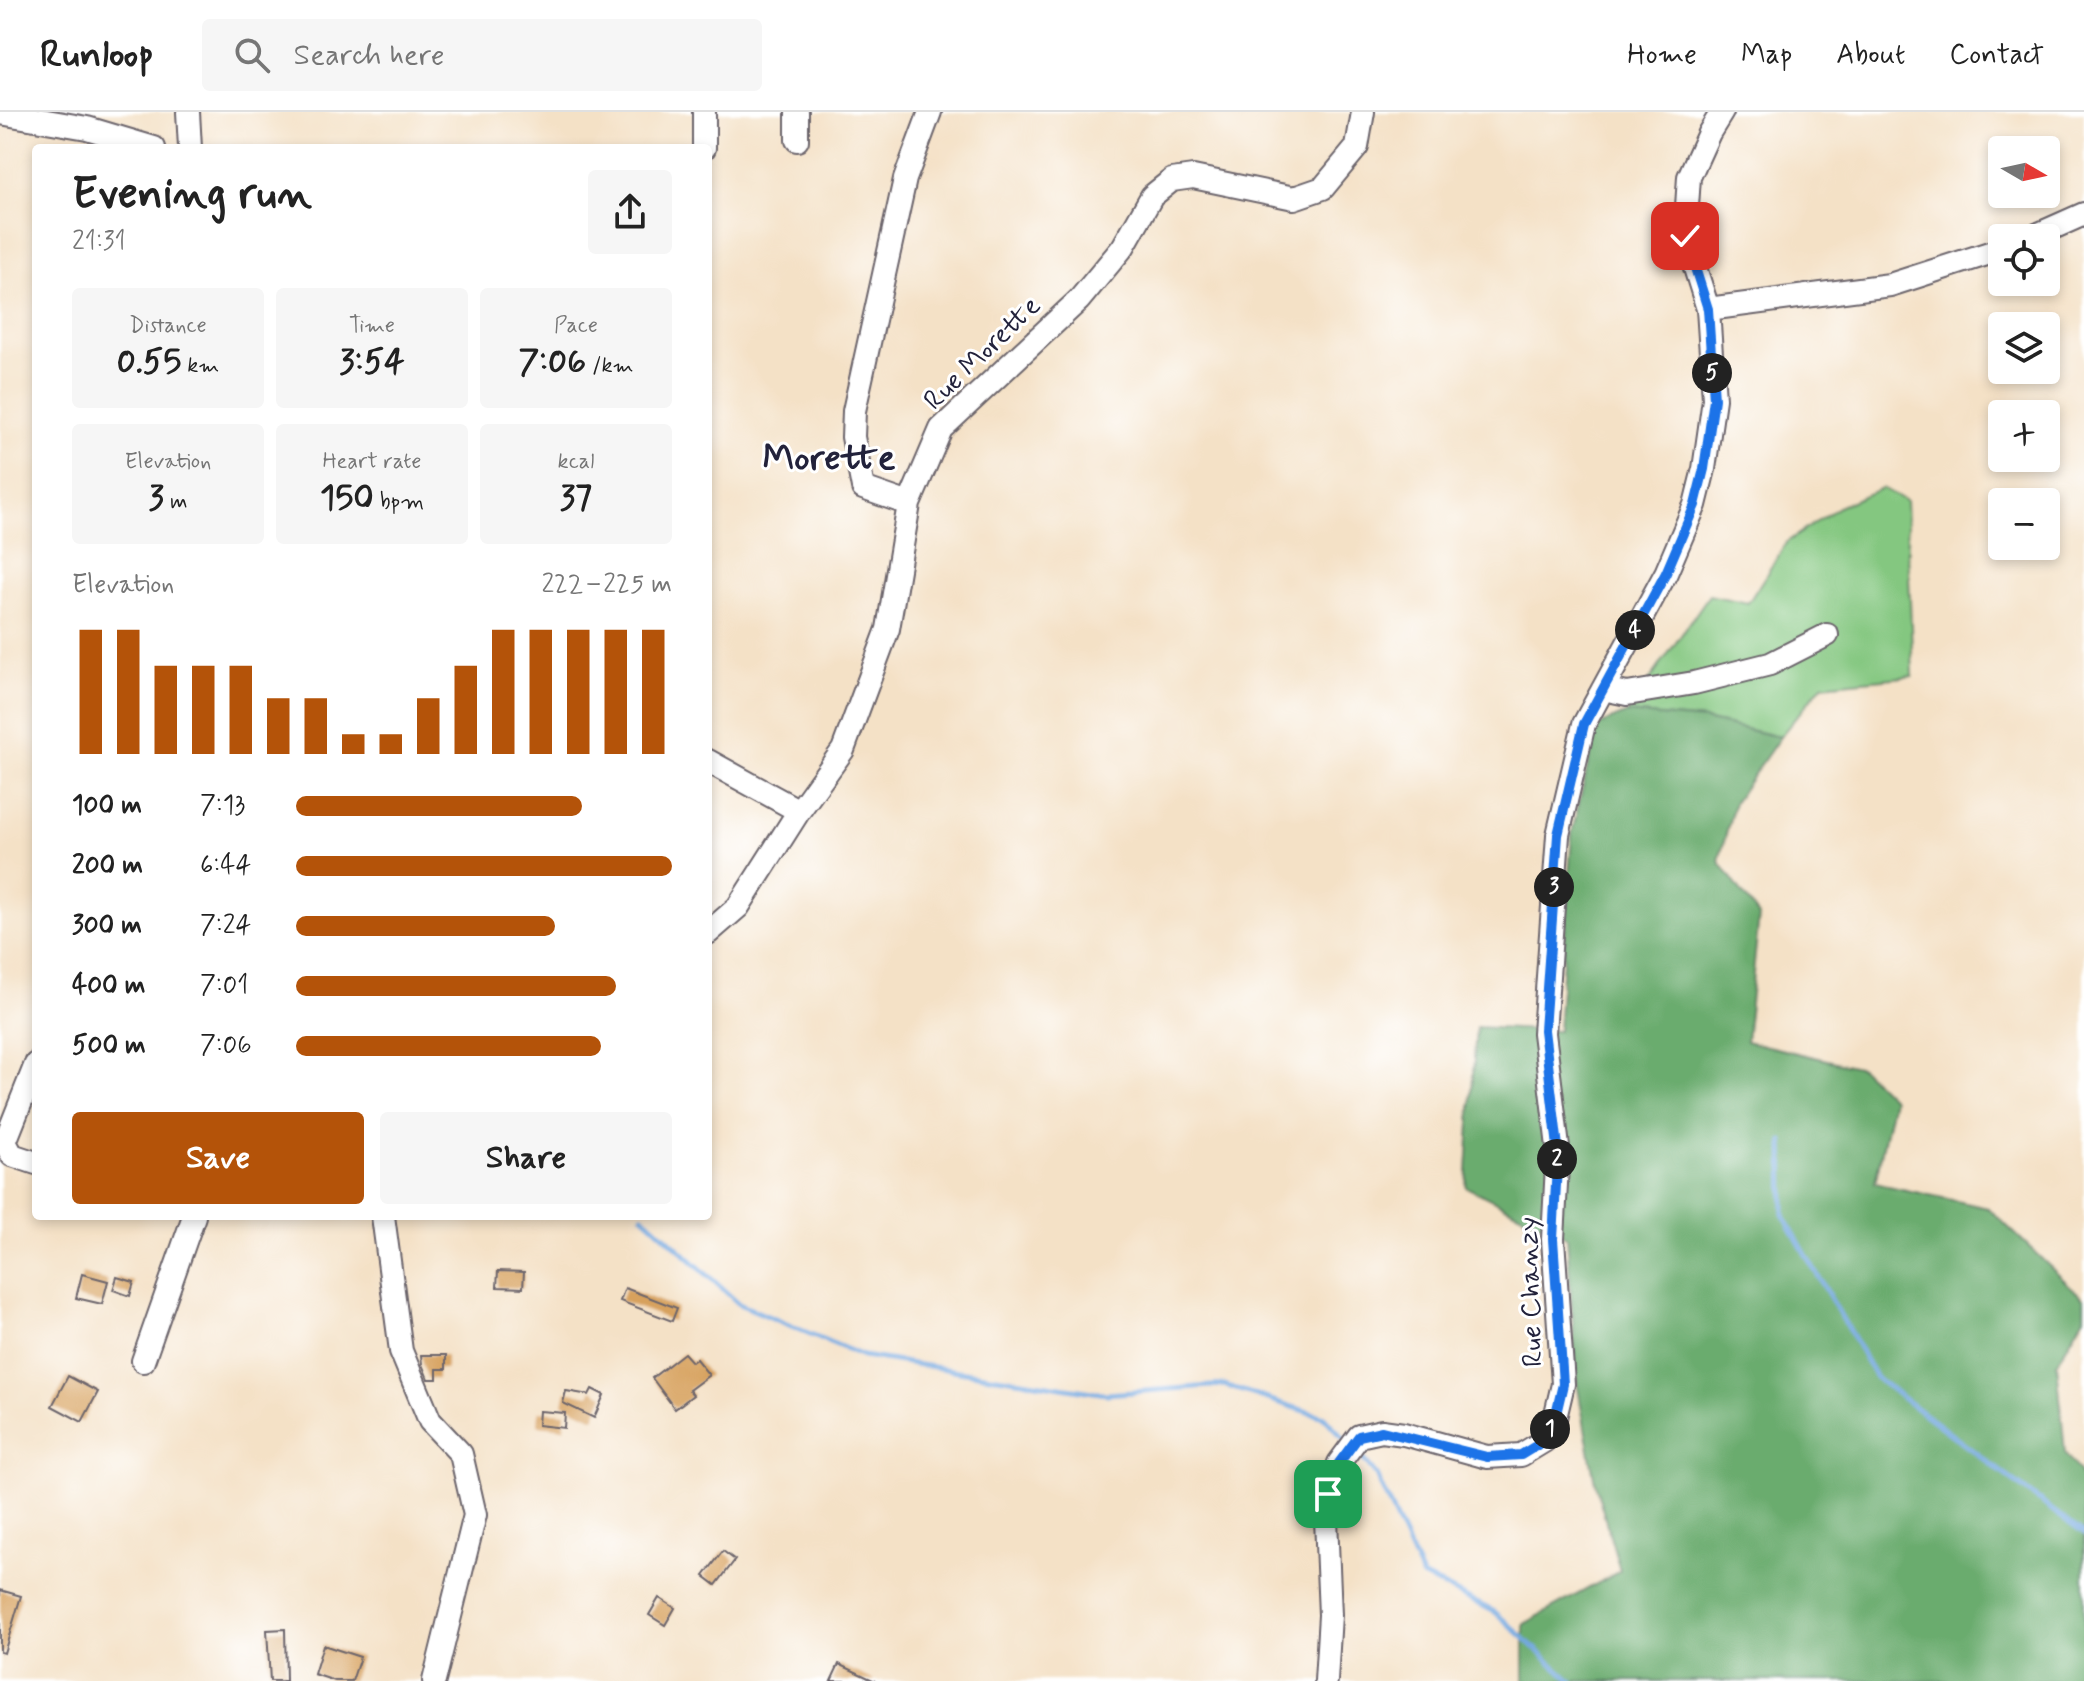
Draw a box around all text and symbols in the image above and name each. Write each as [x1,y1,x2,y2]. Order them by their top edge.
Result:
search box [202,19,762,91]
text: Runloop [40,31,154,80]
icon: search [230,33,274,77]
text: Search here [294,36,445,75]
text: Home [1627,37,1697,74]
text: Map [1741,37,1792,74]
text: About [1836,37,1905,74]
text: Contact [1949,37,2044,74]
north arrow [1988,136,2060,208]
map controls [1988,136,2060,560]
text: Evening run [72,166,312,224]
button: share [588,170,672,254]
pin [1651,202,1719,270]
icon: check [1663,214,1707,258]
button: locate [1988,224,2060,296]
text: 21:31 [72,225,126,259]
street label: Rue Morette [916,289,1049,419]
text: Distance [129,312,207,340]
text: Time [349,312,395,340]
text: Pace [554,312,598,340]
button: layers [1988,312,2060,384]
text: 0.55 [117,340,181,385]
text: 3:54 [339,340,405,385]
text: 7:06 [518,340,586,385]
text: km [181,352,219,380]
text: /km [586,352,634,380]
pin: 5 [1692,353,1732,393]
text: 5 [1705,359,1719,387]
button: + [1988,400,2060,472]
district label: Morette [763,436,896,483]
text: Elevation [125,448,211,476]
text: Heart rate [323,448,421,476]
text: kcal [558,448,594,476]
text: 3 [149,476,164,521]
text: 150 [320,476,374,521]
text: 37 [560,476,592,521]
text: m [164,488,187,516]
text: bpm [374,488,424,516]
button: − [1988,488,2060,560]
text: Elevation [72,568,174,602]
text: 222–225 m [541,568,672,602]
pin: 4 [1615,610,1655,650]
text: 4 [1629,616,1641,644]
text: 100 m [72,789,142,823]
text: 7:13 [200,789,245,823]
text: 200 m [72,849,143,883]
text: 6:44 [200,849,251,883]
pin: 3 [1534,867,1574,907]
text: 3 [1549,873,1559,901]
text: 300 m [72,909,142,943]
text: 7:24 [200,909,251,943]
text: 400 m [72,969,145,1003]
text: 7:01 [200,969,248,1003]
text: 500 m [72,1029,146,1063]
text: 7:06 [200,1029,252,1063]
button: Save [72,1112,364,1204]
button: Share [380,1112,672,1204]
pin: 2 [1537,1139,1577,1179]
text: 2 [1552,1145,1562,1173]
street label: Rue Chanzy [1510,1216,1553,1368]
pin: 1 [1530,1409,1570,1449]
text: 1 [1545,1415,1555,1443]
pin [1294,1460,1362,1528]
icon: arrive [1306,1472,1350,1516]

